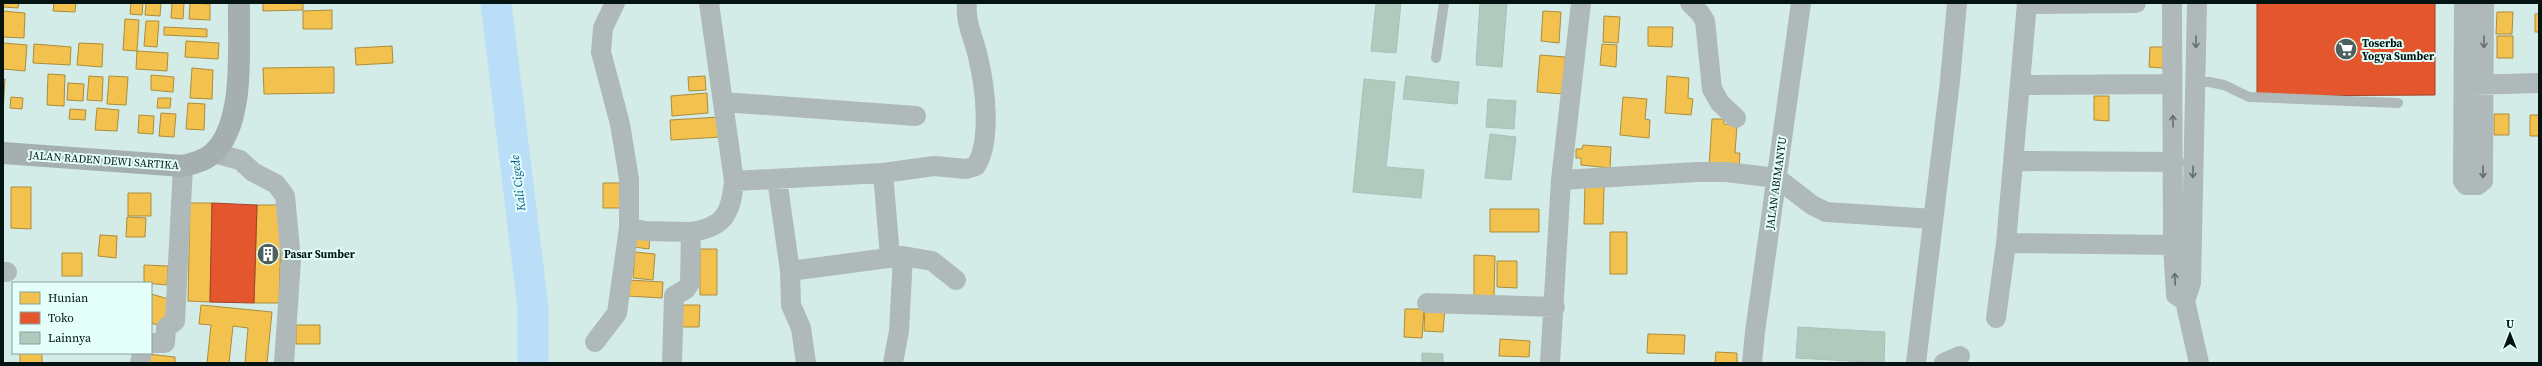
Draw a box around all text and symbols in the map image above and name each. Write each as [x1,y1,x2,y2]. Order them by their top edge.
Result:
one-way arrow [2193,35,2200,48]
one-way arrow [2480,35,2488,48]
supermarket icon: Toserba Yogya Sumber [2333,36,2359,62]
place label: Toserba Yogya Sumber [2362,36,2435,64]
one-way arrow [2169,115,2177,128]
street label: JALAN ABIMANYU [1762,136,1790,231]
street label: JALAN RADEN DEWI SARTIKA [27,148,180,173]
water label: Kali Cigede [507,154,529,213]
one-way arrow [2190,165,2197,178]
one-way arrow [2479,165,2487,178]
building icon: Pasar Sumber [255,241,281,267]
place label: Pasar Sumber [284,247,356,262]
one-way arrow [2171,273,2178,286]
legend [12,282,152,354]
text: Hunian [48,290,88,306]
text: Toko [48,310,74,326]
north arrow [2490,314,2530,354]
text: U [2506,317,2514,332]
text: Lainnya [48,330,92,346]

